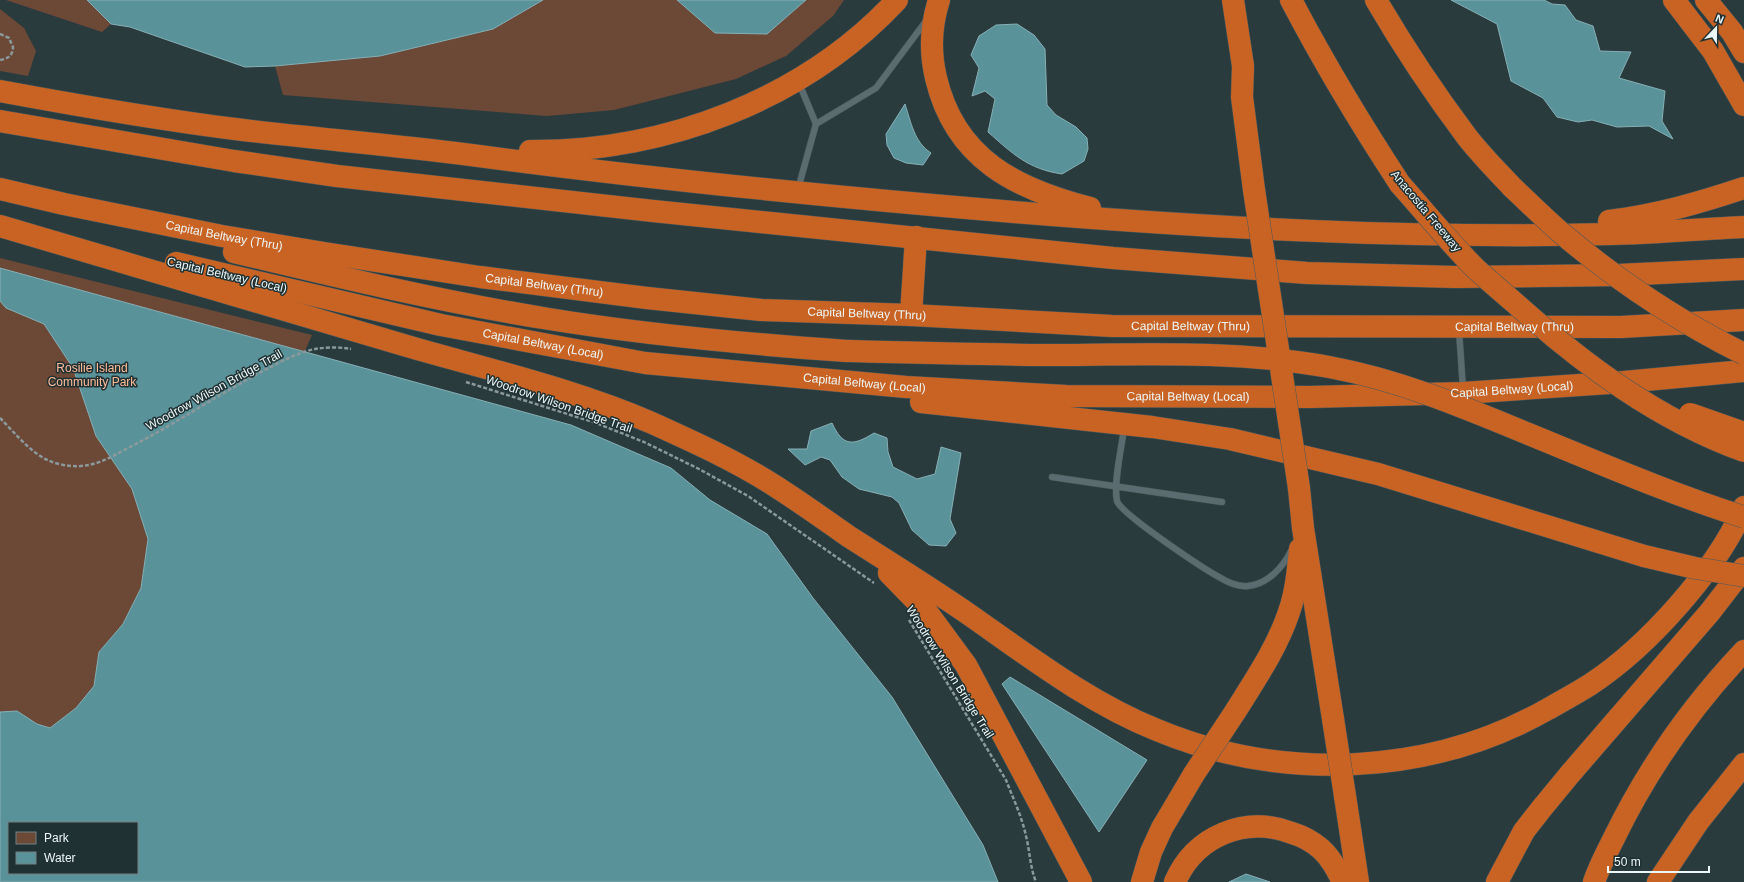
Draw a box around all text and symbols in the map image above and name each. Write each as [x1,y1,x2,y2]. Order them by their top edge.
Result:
north arrow [1696,8,1736,48]
text: N [1714,12,1726,26]
street label: Anacostia Freeway [1388,167,1464,255]
street label: Capital Beltway (Thru) [164,218,284,253]
street label: Capital Beltway (Local) [166,254,288,296]
street label: Capital Beltway (Thru) [484,271,604,299]
street label: Capital Beltway (Thru) [807,305,927,323]
street label: Capital Beltway (Thru) [1131,319,1250,333]
street label: Capital Beltway (Thru) [1455,320,1574,334]
street label: Capital Beltway (Local) [481,326,605,362]
street label: Woodrow Wilson Bridge Trail [143,347,285,433]
park label: Rosilie Island Community Park [48,361,137,389]
street label: Capital Beltway (Local) [803,371,926,395]
street label: Woodrow Wilson Bridge Trail [484,372,634,436]
street label: Capital Beltway (Local) [1450,378,1574,400]
street label: Capital Beltway (Local) [1126,389,1249,404]
street label: Woodrow Wilson Bridge Trail [903,603,997,741]
legend [8,822,138,874]
text: Park [44,831,70,845]
scale bar [1608,848,1709,874]
text: Water [44,851,76,865]
text: 50 m [1614,855,1641,869]

